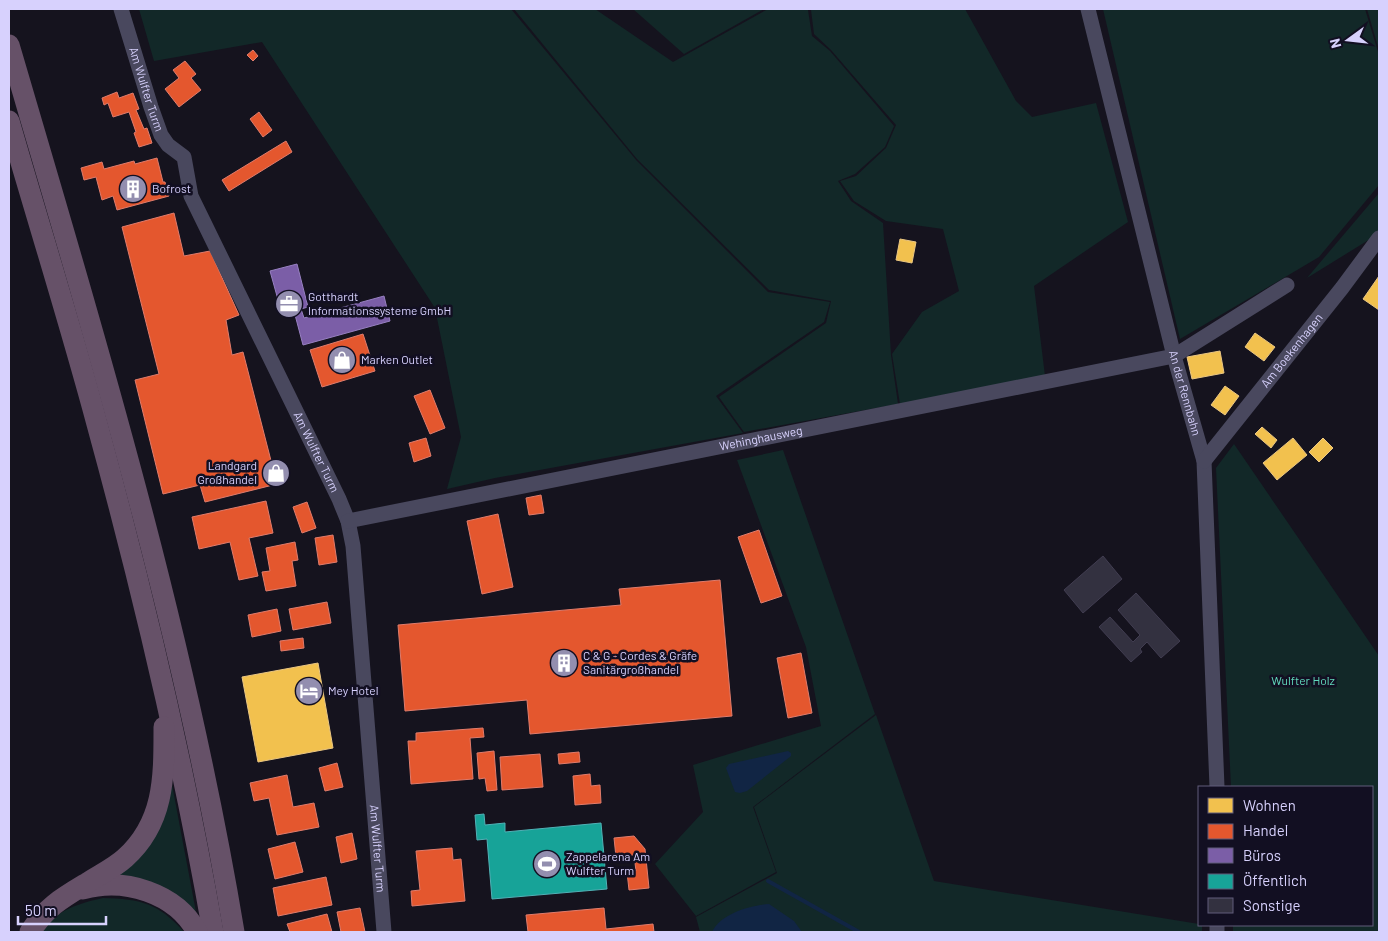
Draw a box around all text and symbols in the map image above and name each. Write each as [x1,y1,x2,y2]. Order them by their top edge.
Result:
north arrow [1323,15,1373,65]
text: N [1326,37,1344,50]
street label: Am Wulfter Turm [127,45,167,133]
building icon: Bofrost [118,174,148,204]
place label: Bofrost [152,181,191,195]
office icon: Gotthardt Informationssysteme GmbH [274,289,304,319]
place label: Gotthardt Informationssysteme GmbH [308,289,451,317]
street label: Am Boekenhagen [1257,310,1325,390]
shop icon: Marken Outlet [327,345,357,375]
street label: An der Rennbahn [1167,349,1204,437]
place label: Marken Outlet [361,352,433,366]
street label: Am Wulfter Turm [291,409,343,494]
street label: Wehinghausweg [718,422,803,453]
place label: Landgard Großhandel [197,458,257,486]
shop icon: Landgard Großhandel [261,458,291,488]
building icon: C & G - Cordes & Gräfe Sanitärgroßhandel [549,648,579,678]
place label: C & G - Cordes & Gräfe Sanitärgroßhandel [583,648,697,676]
park label: Wulfter Holz [1271,673,1335,687]
hotel icon: Mey Hotel [294,676,324,706]
place label: Mey Hotel [328,683,378,697]
legend [1198,786,1373,926]
text: Wohnen [1243,796,1296,814]
street label: Am Wulfter Turm [368,804,389,893]
text: Handel [1243,821,1288,839]
text: Büros [1243,846,1281,864]
sports icon: Zappelarena Am Wulfter Turm [532,849,562,879]
place label: Zappelarena Am Wulfter Turm [566,849,650,877]
text: Öffentlich [1243,871,1307,889]
scale bar [18,894,105,926]
text: Sonstige [1243,896,1301,914]
text: 50 m [25,901,57,919]

